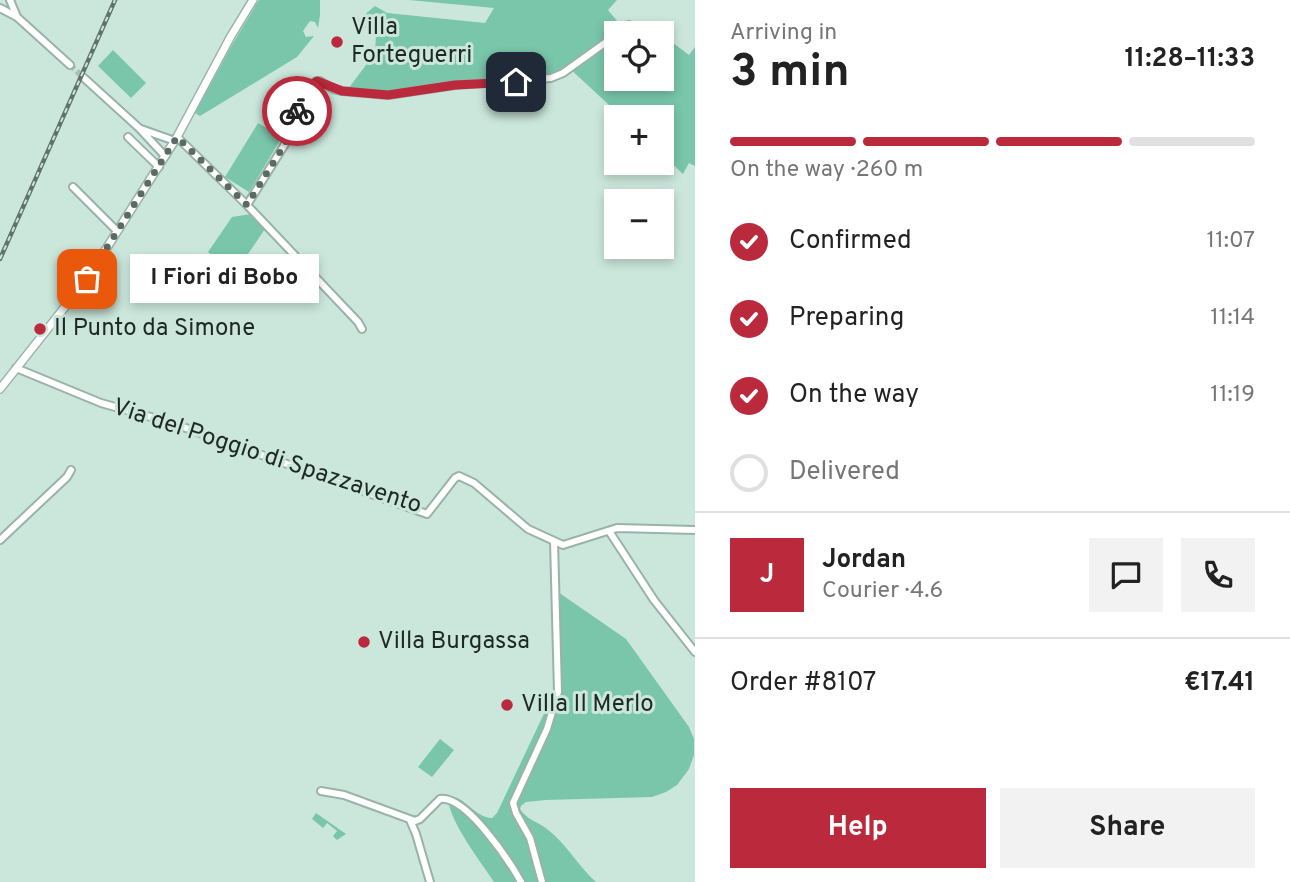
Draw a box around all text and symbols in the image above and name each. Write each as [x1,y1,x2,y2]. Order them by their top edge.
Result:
place label: Villa Forteguerri [351,13,472,71]
text: Arriving in [730,19,837,48]
map controls [604,21,674,259]
button: locate [604,21,674,91]
marker: Villa Forteguerri [329,34,345,50]
text: 11:28–11:33 [1124,43,1255,76]
text: 3 min [730,44,850,103]
pin [486,52,546,112]
icon: home [497,63,535,101]
courier [262,76,332,146]
icon: bike [278,92,316,130]
button: + [604,105,674,175]
text: On the way · 260 m [730,156,923,185]
button: − [604,189,674,259]
icon: check [730,223,768,261]
text: Confirmed [789,225,912,258]
text: 11:07 [1207,227,1255,256]
pin [57,249,117,309]
callout: I Fiori di Bobo [129,254,318,304]
icon: bag [68,260,106,298]
text: I Fiori di Bobo [151,264,298,293]
icon: check [730,300,768,338]
text: Preparing [789,302,904,335]
text: 11:14 [1210,304,1255,333]
place label: Il Punto da Simone [54,314,255,344]
marker: Il Punto da Simone [32,321,48,337]
icon: check [730,377,768,415]
text: On the way [789,379,919,412]
text: 11:19 [1210,381,1255,410]
street label: Via del Poggio di Spazzavento [109,393,425,521]
text: Delivered [789,456,900,489]
button: chat [1089,538,1163,612]
button: phone [1181,538,1255,612]
text: Jordan [822,544,906,577]
text: J [760,559,774,592]
text: Courier · 4.6 [822,577,943,606]
place label: Villa Burgassa [378,627,530,657]
marker: Villa Burgassa [356,634,372,650]
text: Order #8107 [730,667,876,700]
text: €17.41 [1184,667,1255,700]
place label: Villa Il Merlo [521,690,654,720]
marker: Villa Il Merlo [499,697,515,713]
button: Help [730,788,986,868]
button: Share [1000,788,1255,868]

